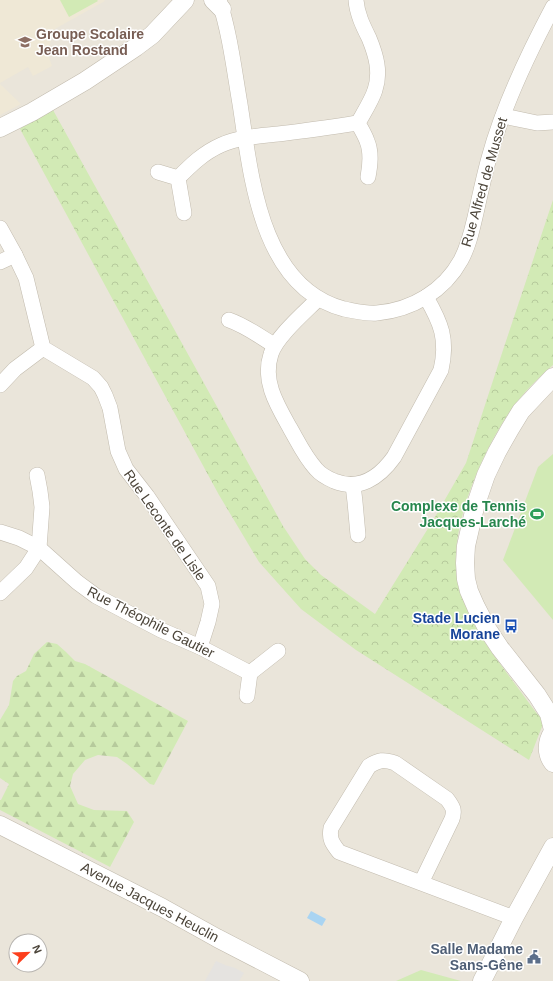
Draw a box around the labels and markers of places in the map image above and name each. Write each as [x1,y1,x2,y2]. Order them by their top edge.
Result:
place label: Groupe Scolaire Jean Rostand [36,26,144,58]
school or university icon: Groupe Scolaire Jean Rostand [17,34,33,50]
place label: Complexe de Tennis Jacques-Larché [391,498,526,530]
sports icon: Complexe de Tennis Jacques-Larché [529,506,545,522]
place label: Stade Lucien Morane [413,610,500,642]
bus stop icon: Stade Lucien Morane [503,618,519,634]
place label: Salle Madame Sans-Gêne [430,941,523,973]
public building icon: Salle Madame Sans-Gêne [526,949,542,965]

